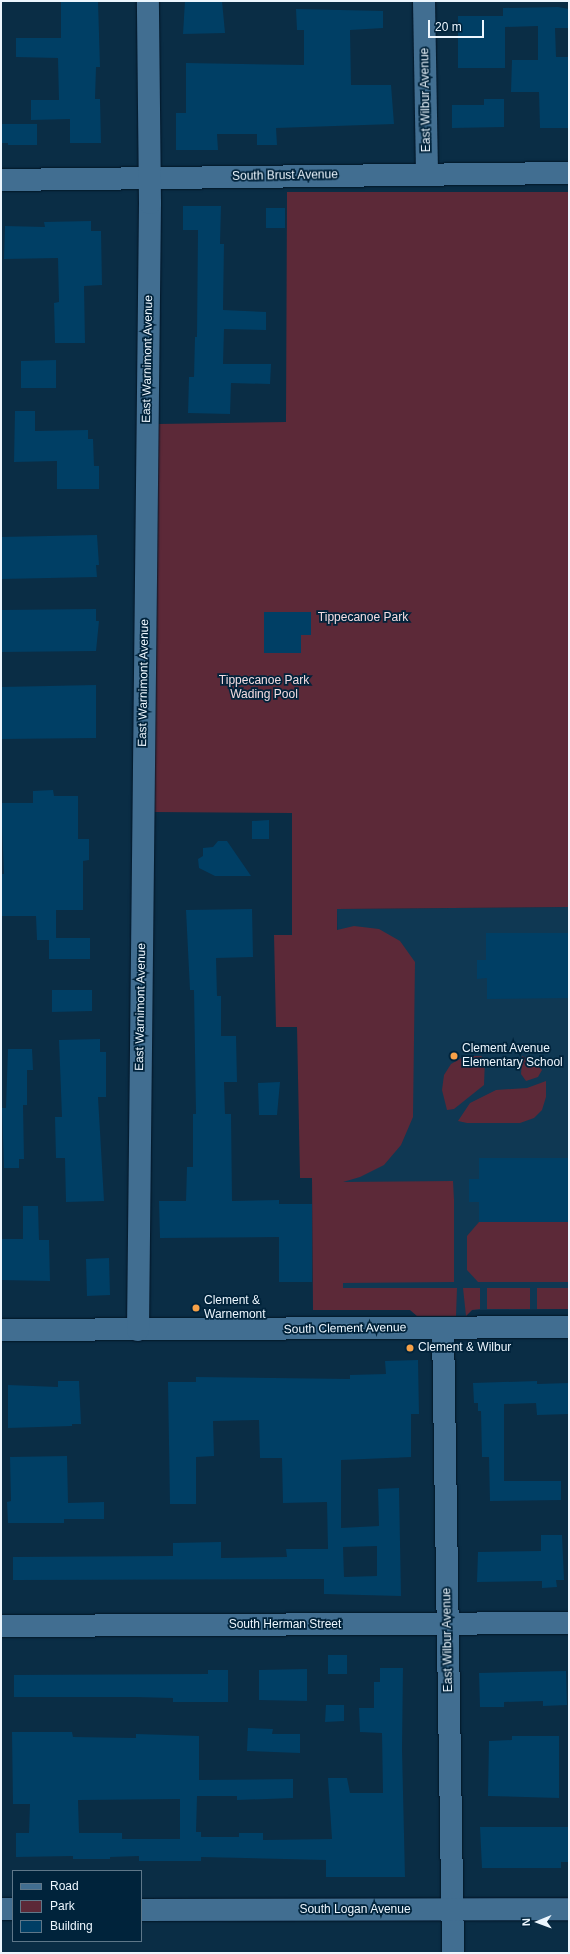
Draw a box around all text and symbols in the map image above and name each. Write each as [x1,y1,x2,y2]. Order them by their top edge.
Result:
scale bar [430,12,486,38]
text: 20 m [435,20,462,34]
street label: East Wilbur Avenue [418,47,434,153]
street label: South Brust Avenue [232,168,338,184]
street label: East Warnimont Avenue [140,295,156,423]
park label: Tippecanoe Park [318,611,408,625]
street label: East Warnimont Avenue [136,619,152,747]
park label: Tippecanoe Park Wading Pool [219,674,309,702]
street label: East Warnimont Avenue [133,943,149,1071]
place label: Clement Avenue Elementary School [462,1042,563,1070]
marker: Clement Avenue Elementary School [449,1051,459,1061]
place label: Clement & Warnemont [204,1294,266,1322]
marker: Clement & Warnemont [191,1303,201,1313]
street label: South Clement Avenue [283,1321,407,1337]
place label: Clement & Wilbur [418,1341,511,1355]
marker: Clement & Wilbur [405,1343,415,1353]
street label: East Wilbur Avenue [440,1587,456,1693]
street label: South Herman Street [229,1618,341,1632]
legend [12,1870,142,1942]
text: Road [50,1879,79,1893]
text: Park [50,1899,75,1913]
north arrow [518,1902,558,1942]
street label: South Logan Avenue [299,1903,411,1917]
text: N [520,1918,532,1926]
text: Building [50,1919,93,1933]

